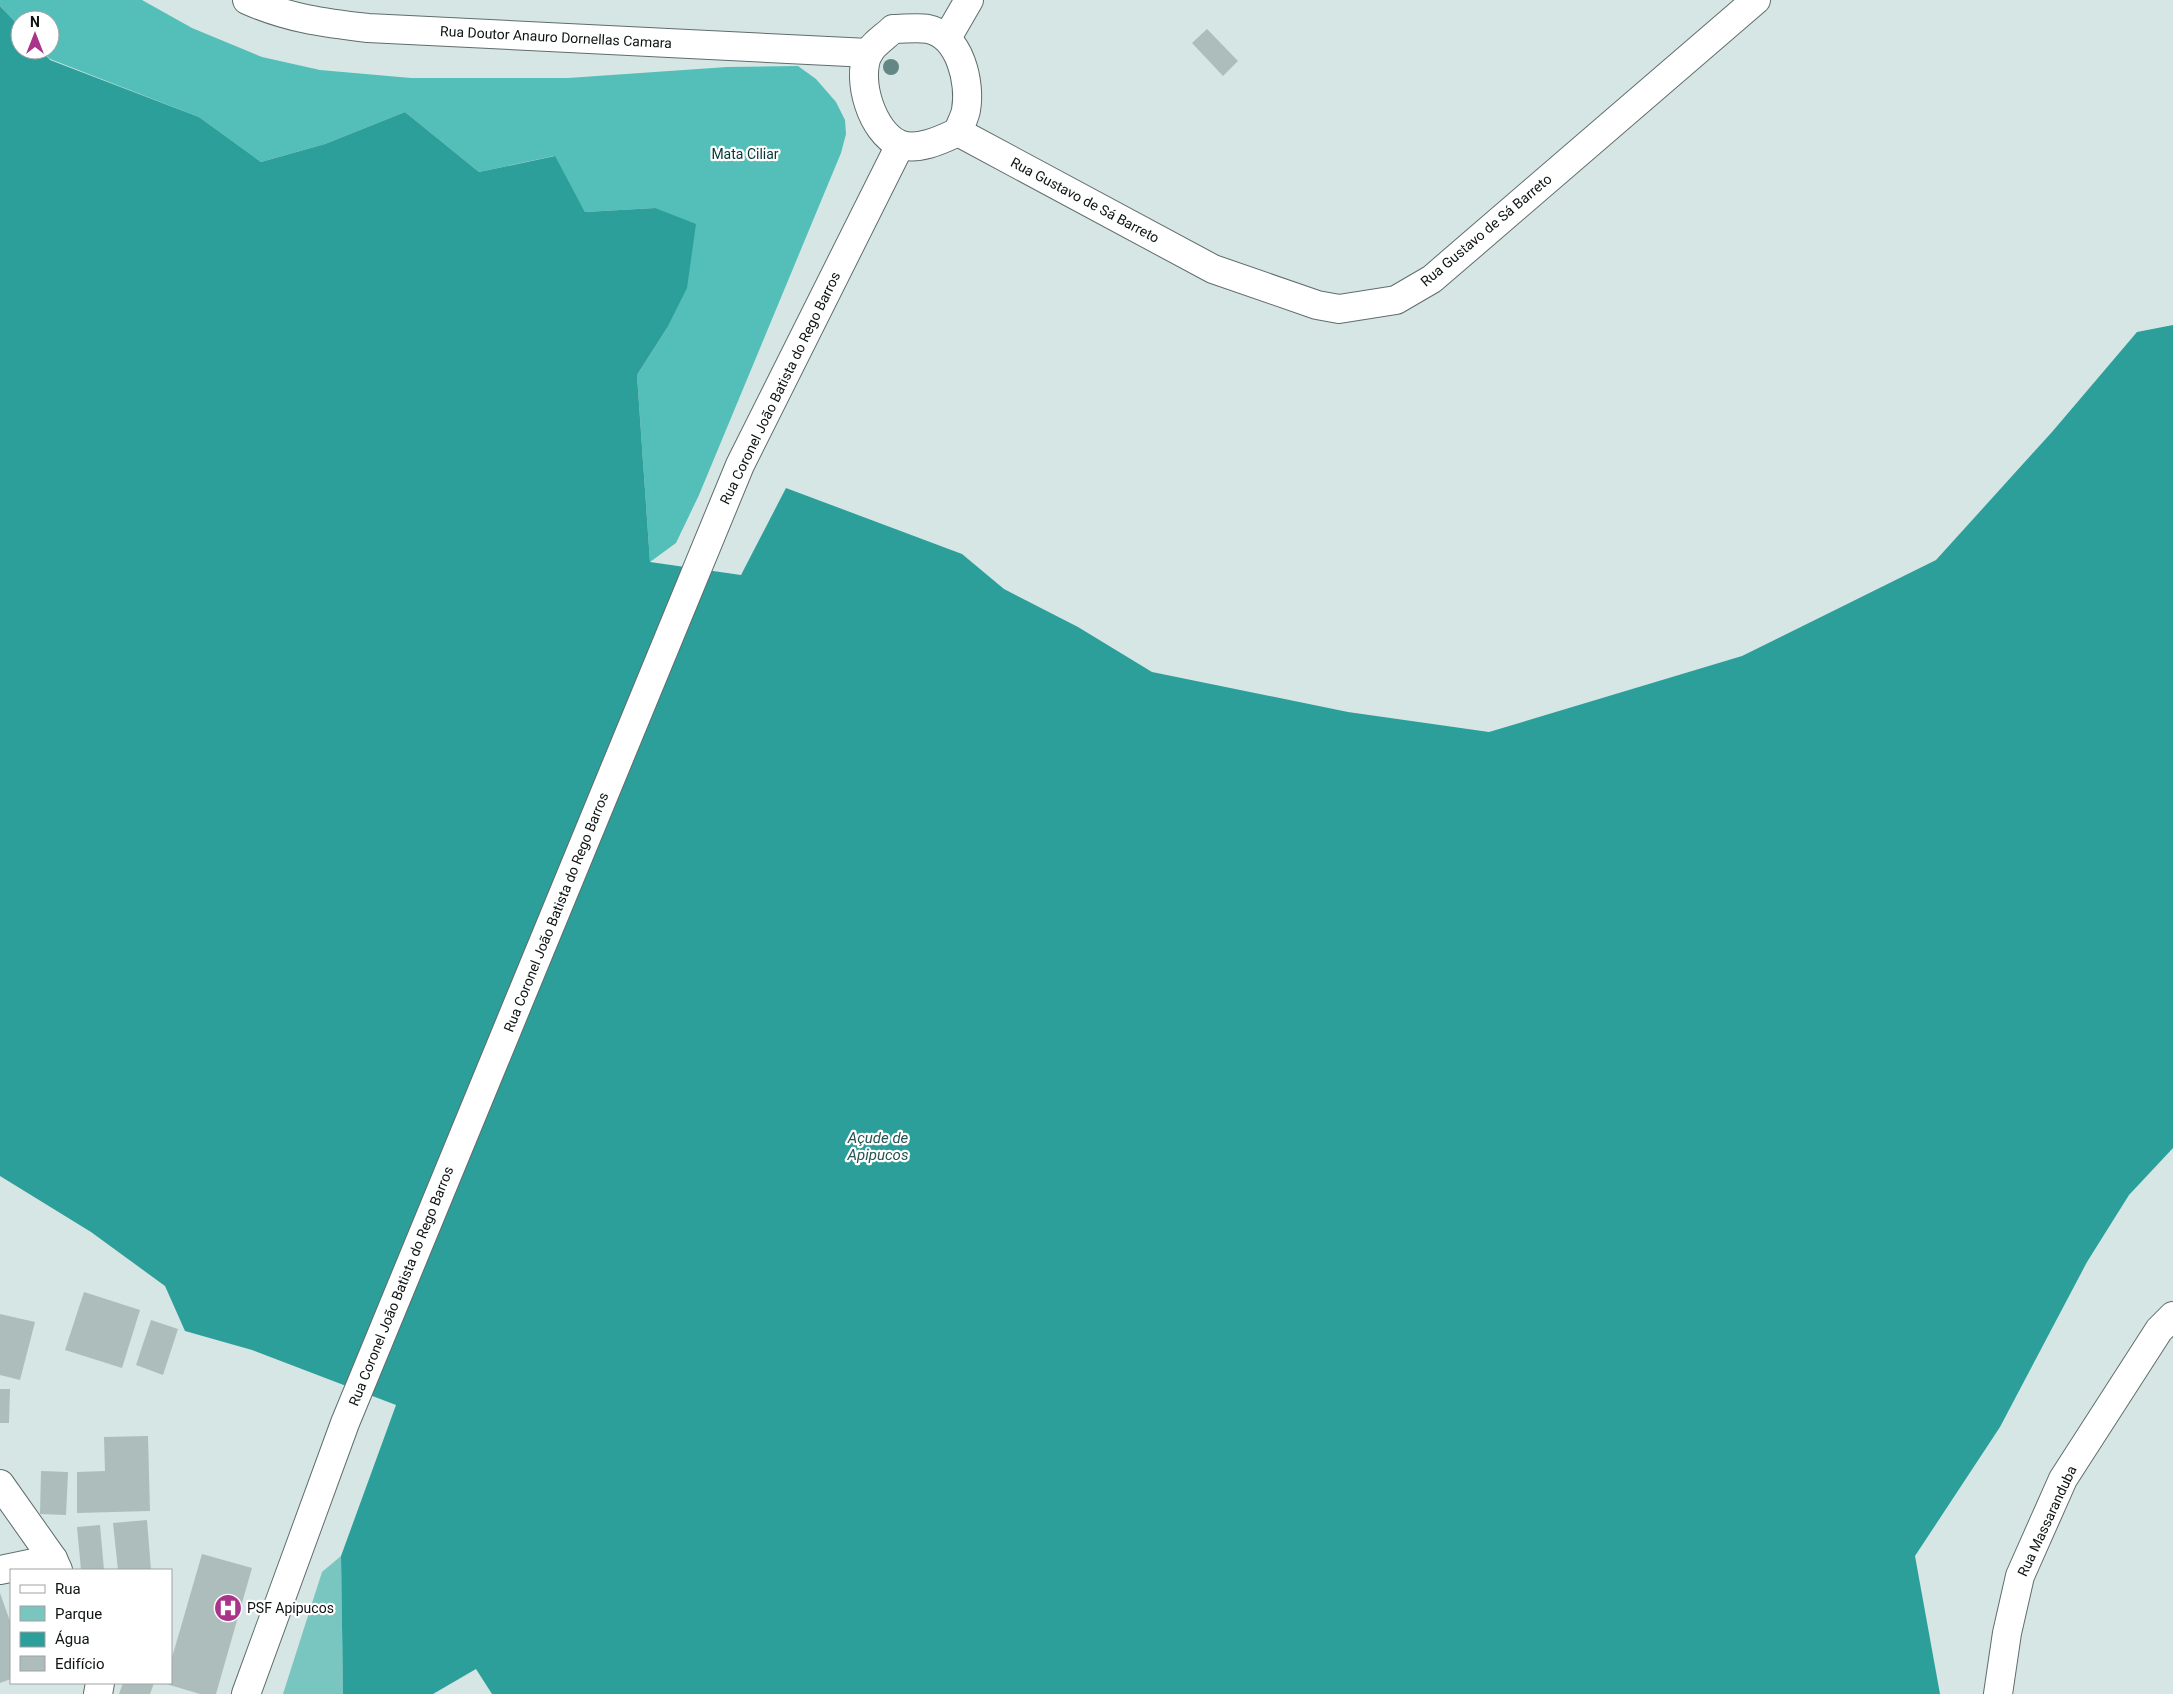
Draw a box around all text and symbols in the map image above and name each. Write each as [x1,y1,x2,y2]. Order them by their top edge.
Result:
north arrow [10,10,60,60]
text: N [30,14,40,30]
street label: Rua Doutor Anauro Dornellas Camara [440,23,672,51]
park label: Mata Ciliar [711,146,779,162]
street label: Rua Gustavo de Sá Barreto [1008,154,1162,246]
street label: Rua Gustavo de Sá Barreto [1417,171,1555,289]
street label: Rua Coronel João Batista do Rego Barros [717,269,843,507]
street label: Rua Coronel João Batista do Rego Barros [500,790,612,1034]
water label: Açude de Apipucos [847,1129,909,1164]
street label: Rua Coronel João Batista do Rego Barros [345,1164,457,1408]
street label: Rua Massaranduba [2014,1463,2080,1579]
legend [10,1569,172,1684]
text: Rua [55,1580,81,1598]
hospital icon: PSF Apipucos [213,1593,243,1623]
place label: PSF Apipucos [247,1600,334,1616]
text: Parque [55,1605,102,1623]
text: Água [55,1630,90,1648]
text: Edifício [55,1655,104,1673]

